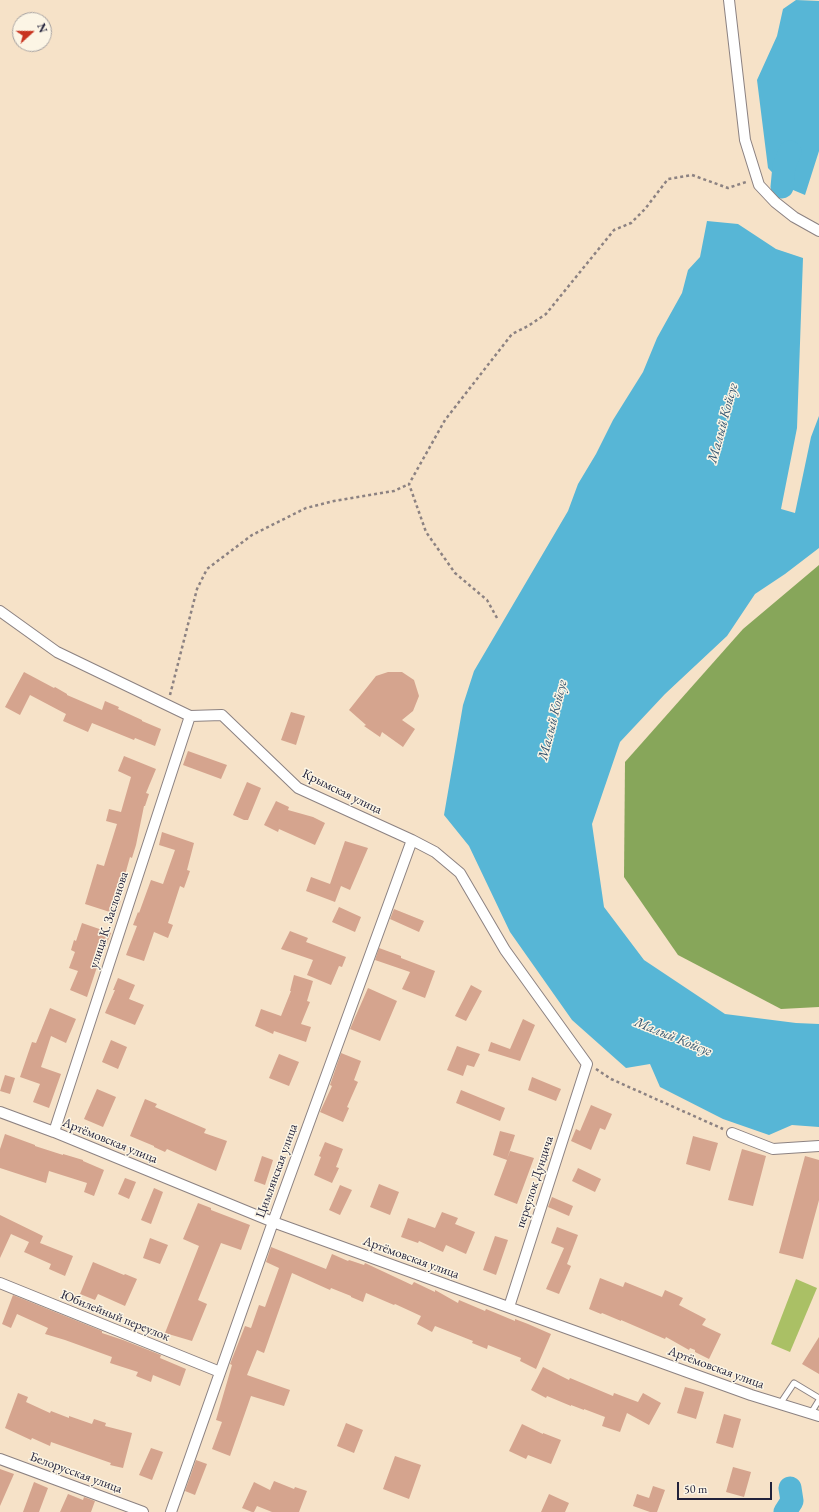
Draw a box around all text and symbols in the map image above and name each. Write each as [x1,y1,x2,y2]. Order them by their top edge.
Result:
north arrow [12,12,52,52]
text: N [34,21,50,35]
water label: Малый Койсуг [704,381,742,465]
water label: Малый Койсуг [535,678,571,762]
street label: Крымская улица [300,766,384,818]
street label: улица К. Заслонова [86,870,132,970]
water label: Малый Койсуг [632,1014,714,1060]
street label: Артёмовская улица [60,1115,160,1167]
street label: Цимлянская улица [253,1122,301,1220]
street label: переулок Дундича [513,1134,557,1230]
street label: Артёмовская улица [361,1233,461,1283]
street label: Юбилейный переулок [58,1287,172,1345]
street label: Артёмовская улица [666,1343,766,1393]
street label: Белорусская улица [28,1449,124,1497]
scale bar [679,1474,774,1500]
text: 50 m [684,1481,707,1497]

